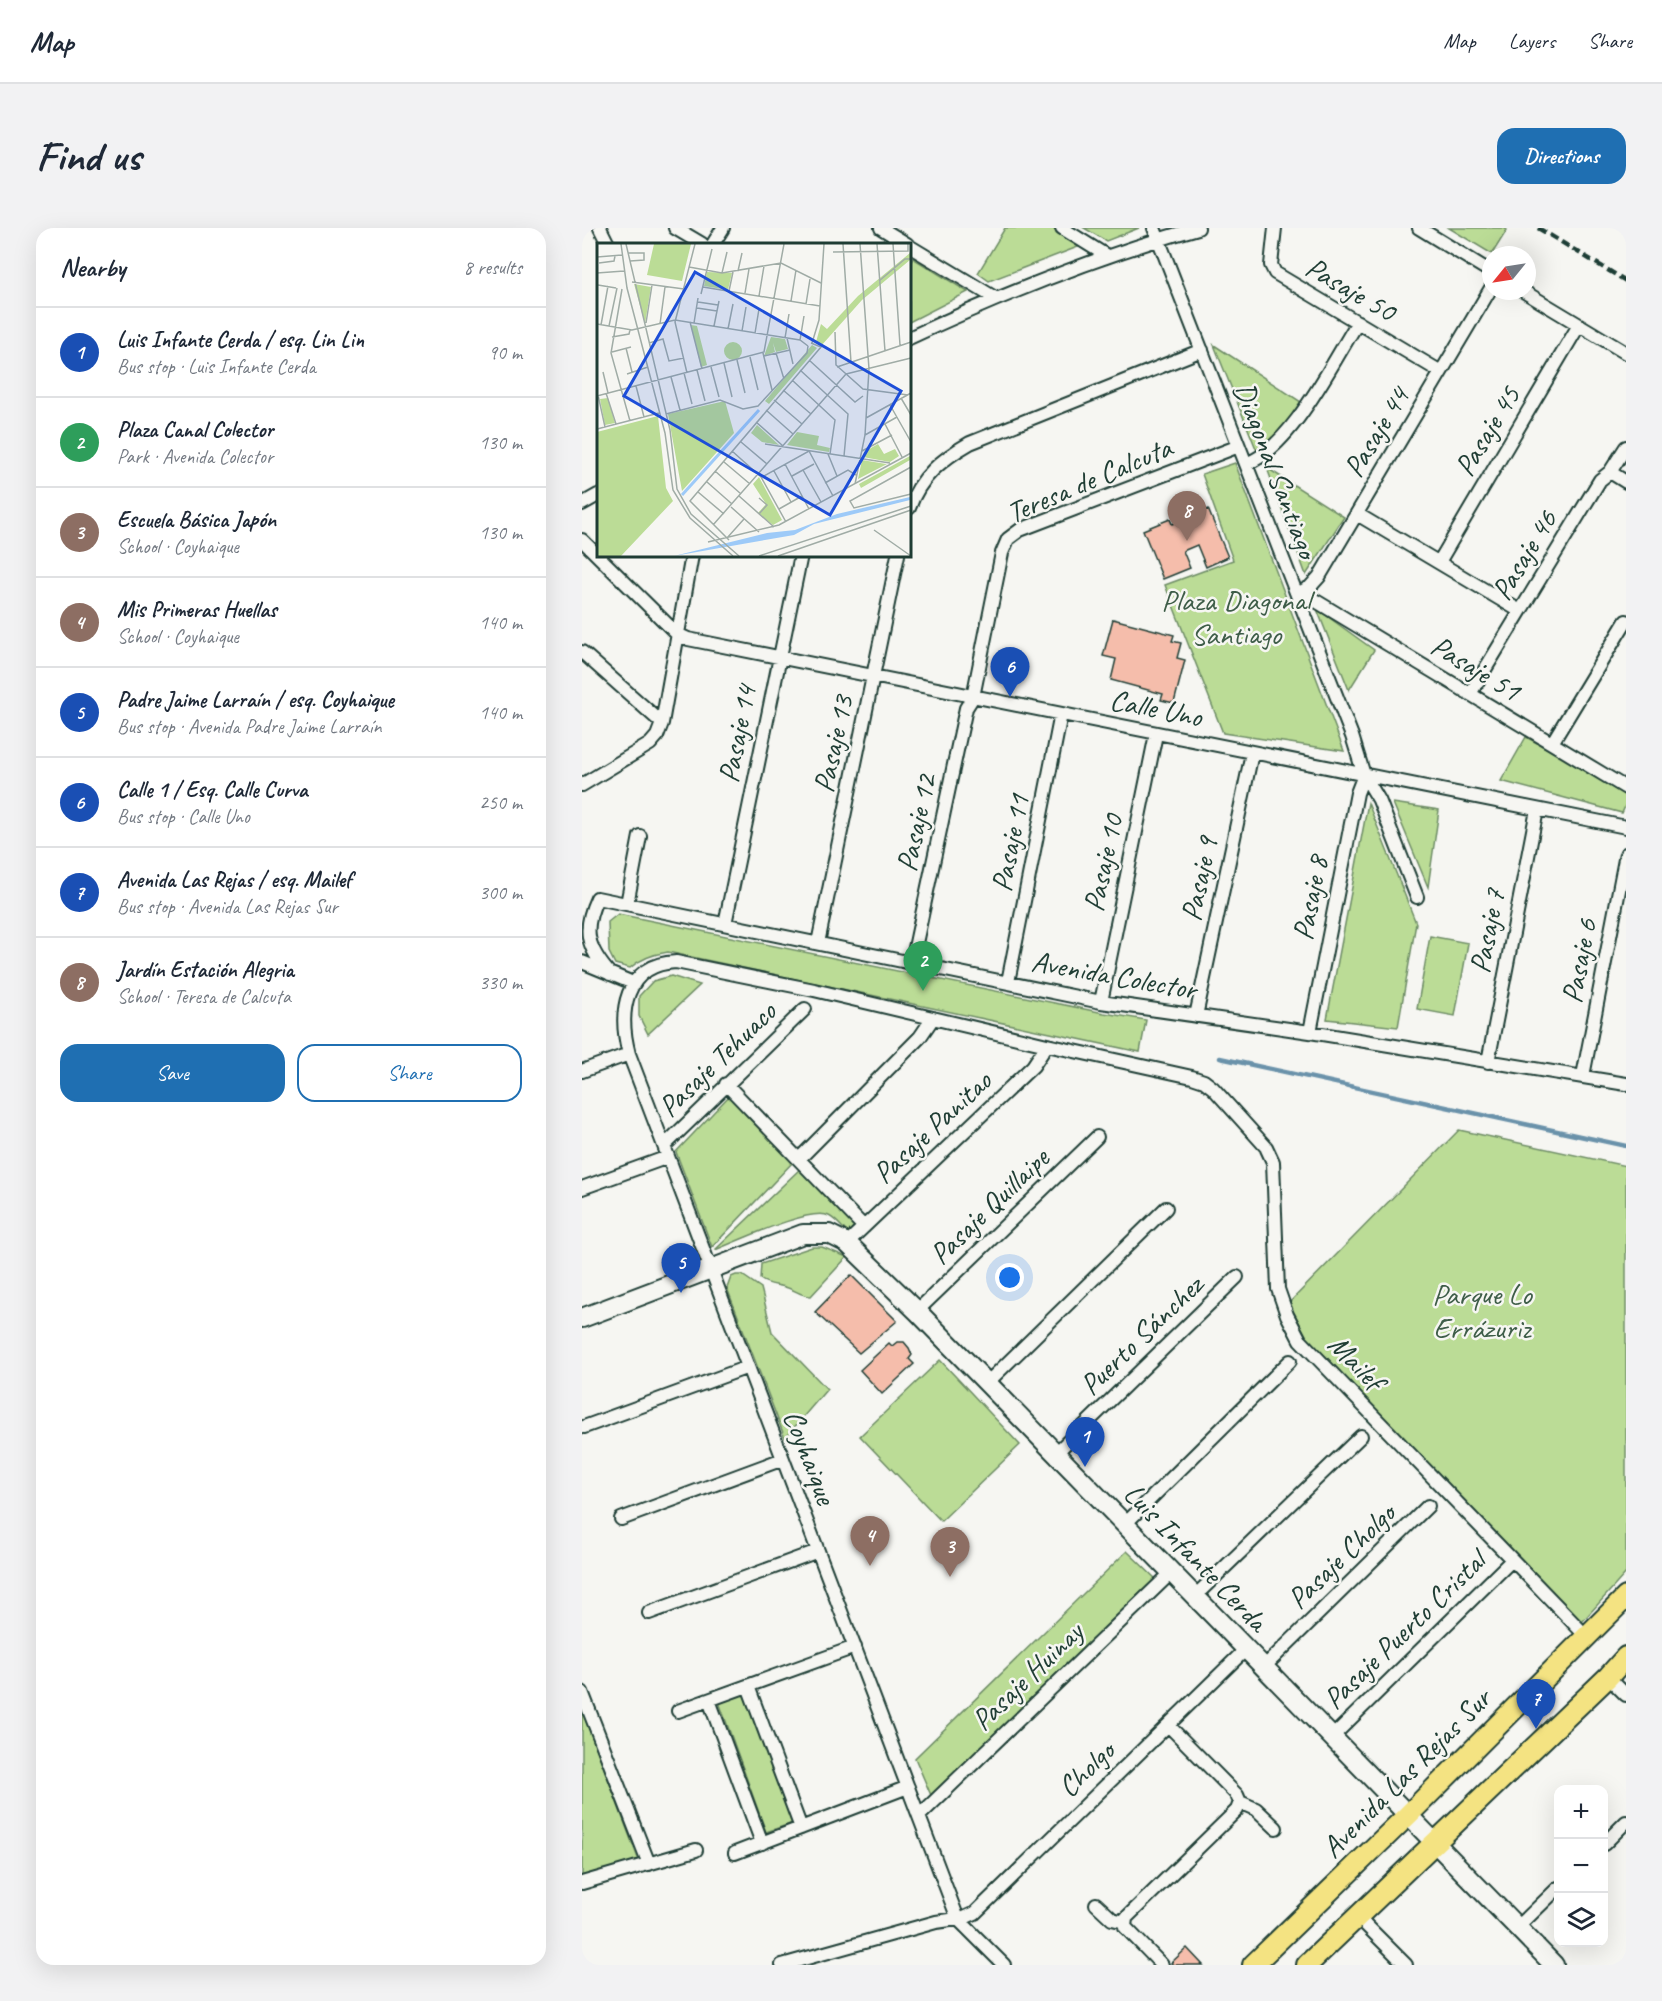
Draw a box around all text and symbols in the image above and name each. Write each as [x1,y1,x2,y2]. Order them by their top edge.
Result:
text: Map [30,24,73,59]
text: Map [1443,28,1476,54]
text: Layers [1509,28,1555,54]
text: Share [1588,28,1632,54]
button: Directions [1497,128,1626,184]
text: Find us [36,130,141,183]
inset map [597,243,910,556]
north arrow [1482,246,1536,300]
street label: Pasaje 50 [1299,248,1405,331]
text: Nearby [60,251,125,284]
text: 8 results [463,255,522,280]
text: Luis Infante Cerda / esq. Lin Lin [117,326,364,354]
text: 1 [75,340,84,365]
text: 90 m [488,340,522,365]
text: Bus stop · Luis Infante Cerda [117,354,316,379]
street label: Diagonal Santiago [1225,377,1328,567]
street label: Pasaje 44 [1334,378,1419,484]
street label: Pasaje 45 [1445,378,1529,483]
text: Plaza Canal Colector [117,416,273,444]
street label: Teresa de Calcuta [1001,427,1179,532]
text: 2 [75,430,84,455]
text: 130 m [479,430,522,455]
text: Park · Avenida Colector [117,444,273,469]
pin: 8 [1168,492,1206,541]
street label: Pasaje 46 [1482,502,1566,607]
text: Escuela Básica Japón [117,506,276,534]
text: 3 [75,520,84,545]
text: 130 m [479,520,522,545]
text: School · Coyhaique [117,534,239,559]
park label: Plaza Diagonal Santiago [1161,581,1316,653]
text: Mis Primeras Huellas [117,596,277,624]
text: 4 [75,610,84,635]
text: 140 m [479,610,522,635]
text: School · Coyhaique [117,624,239,649]
street label: Pasaje 51 [1424,626,1529,710]
pin: 6 [990,648,1030,697]
street label: Pasaje 14 [709,680,765,786]
street label: Calle Uno [1107,680,1207,736]
text: Padre Jaime Larraín / esq. Coyhaique [117,686,394,714]
street label: Pasaje 13 [804,690,862,796]
text: 5 [75,700,84,725]
text: 140 m [479,700,522,725]
text: Bus stop · Avenida Padre Jaime Larraín [117,714,381,739]
street label: Pasaje 12 [887,769,945,875]
text: Calle 1 / Esq. Calle Curva [117,776,308,804]
text: 6 [75,790,84,815]
text: 250 m [479,790,522,815]
street label: Pasaje 11 [982,790,1038,895]
text: Bus stop · Calle Uno [117,804,250,829]
street label: Pasaje 10 [1074,809,1132,915]
street label: Pasaje 9 [1172,831,1227,924]
street label: Pasaje 8 [1283,850,1337,943]
text: Avenida Las Rejas / esq. Mailef [117,866,352,894]
text: 7 [75,880,84,905]
text: 300 m [479,880,522,905]
street label: Pasaje 7 [1460,884,1514,976]
text: Bus stop · Avenida Las Rejas Sur [117,894,338,919]
street label: Pasaje 6 [1552,914,1606,1006]
pin: 2 [904,942,942,991]
street label: Avenida Colector [1029,942,1202,1009]
text: Jardín Estación Alegria [117,956,294,984]
text: 8 [75,970,84,995]
text: 330 m [479,970,522,995]
text: School · Teresa de Calcuta [117,984,291,1009]
street label: Pasaje Tehuaco [650,992,785,1125]
button: Save [60,1044,285,1102]
button: Share [297,1044,522,1102]
street label: Pasaje Panitao [865,1061,1000,1192]
street label: Pasaje Quillaipe [921,1138,1059,1273]
pin: 5 [662,1244,700,1293]
your location [995,1263,1024,1292]
street label: Puerto Sánchez [1071,1264,1213,1403]
park label: Parque Lo Errázuriz [1432,1275,1533,1347]
street label: Mailef [1320,1326,1396,1403]
street label: Coyhaique [775,1404,846,1512]
pin: 1 [1066,1418,1104,1467]
street label: Luis Infante Cerda [1116,1475,1278,1641]
street label: Pasaje Cholgo [1279,1493,1406,1617]
pin: 4 [850,1516,890,1566]
pin: 3 [930,1528,970,1577]
street label: Pasaje Puerto Cristal [1315,1539,1497,1717]
street label: Pasaje Huinay [963,1611,1093,1739]
street label: Avenida Las Rejas Sur [1313,1678,1501,1866]
pin: 7 [1516,1680,1556,1729]
street label: Cholgo [1049,1730,1125,1805]
map controls [1554,1785,1608,1947]
button: + [1554,1785,1608,1839]
button: − [1554,1839,1608,1893]
button: layers [1554,1893,1608,1947]

